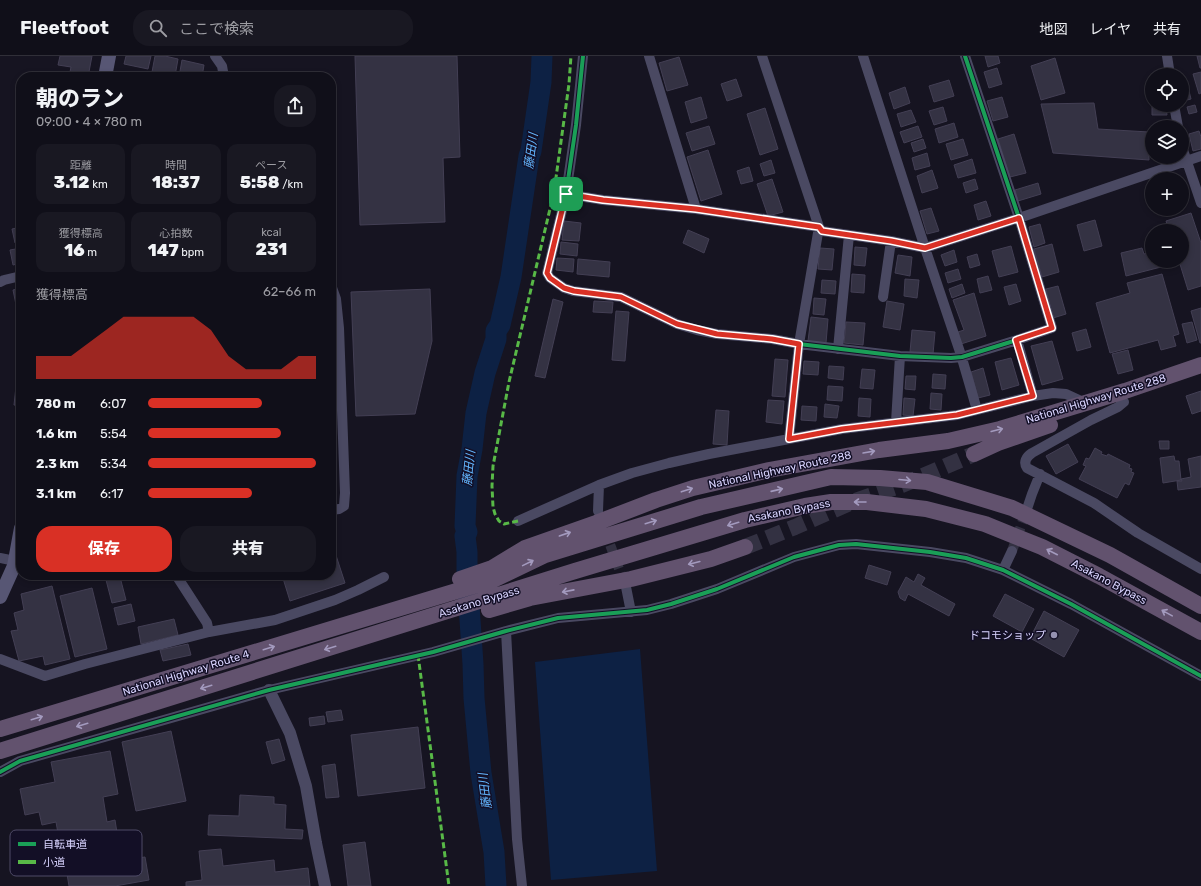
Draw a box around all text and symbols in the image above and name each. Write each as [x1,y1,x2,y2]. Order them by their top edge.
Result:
search box [133,10,413,46]
text: Fleetfoot [20,16,109,39]
icon: search [147,17,169,39]
text: ここで検索 [179,20,254,38]
text: 地図 [1039,21,1067,38]
text: レイヤ [1089,21,1131,38]
text: 共有 [1153,21,1181,38]
map controls [1145,68,1189,268]
button: locate [1145,68,1189,112]
text: 朝のラン [36,85,124,112]
button: share [274,85,316,127]
text: 09:00 · 4 × 780 m [36,114,142,129]
button: layers [1145,120,1189,164]
water label: 藤田川 [522,130,541,170]
text: 距離 [70,159,92,172]
text: 時間 [165,159,187,172]
text: ペース [255,159,288,172]
text: 3.12 [54,172,90,192]
text: 18:37 [152,172,200,192]
text: 5:58 [240,172,279,192]
button: + [1145,172,1189,216]
pin [549,177,583,211]
text: km [90,178,108,191]
text: /km [279,178,303,191]
icon: arrive [555,183,577,205]
button: − [1145,224,1189,268]
text: kcal [261,226,281,239]
text: 獲得標高 [59,227,103,240]
text: 心拍数 [159,227,192,240]
text: 231 [255,239,287,259]
text: 16 [64,240,85,260]
text: 147 [148,240,179,260]
text: m [85,246,97,259]
text: bpm [179,246,204,259]
text: 62–66 m [263,284,316,299]
text: 獲得標高 [36,287,88,302]
street label: National Highway Route 288 [1025,372,1167,426]
text: 780 m [36,396,76,411]
text: 6:07 [100,396,126,411]
one-way arrow [990,425,1003,433]
text: 1.6 km [36,426,77,441]
text: 5:54 [100,426,127,441]
water label: 藤田川 [460,447,478,487]
one-way arrow [862,448,875,456]
street label: National Highway Route 288 [707,449,853,491]
text: 2.3 km [36,456,79,471]
text: 5:34 [100,456,127,471]
one-way arrow [898,476,911,484]
one-way arrow [770,485,783,493]
text: 3.1 km [36,486,76,501]
text: 6:17 [100,486,123,501]
one-way arrow [680,486,693,493]
street label: Asakano Bypass [747,497,832,525]
one-way arrow [854,498,867,506]
one-way arrow [644,518,657,525]
one-way arrow [726,521,739,528]
button: 保存 [36,526,172,572]
button: 共有 [180,526,316,572]
one-way arrow [558,530,571,537]
one-way arrow [1046,548,1058,555]
street label: Asakano Bypass [1069,557,1149,608]
one-way arrow [521,559,533,566]
one-way arrow [688,560,701,568]
street label: Asakano Bypass [437,583,521,620]
one-way arrow [561,587,574,595]
one-way arrow [1161,609,1173,617]
place label: ドコモショップ [969,629,1046,642]
marker: ドコモショップ [1049,630,1059,640]
one-way arrow [262,644,275,651]
one-way arrow [324,645,337,652]
street label: National Highway Route 4 [121,647,251,698]
one-way arrow [200,683,212,691]
one-way arrow [31,714,44,721]
one-way arrow [75,722,88,729]
water label: 藤田川 [476,770,494,810]
legend [10,830,142,876]
text: 自転車道 [43,838,87,851]
text: 小道 [43,856,65,869]

